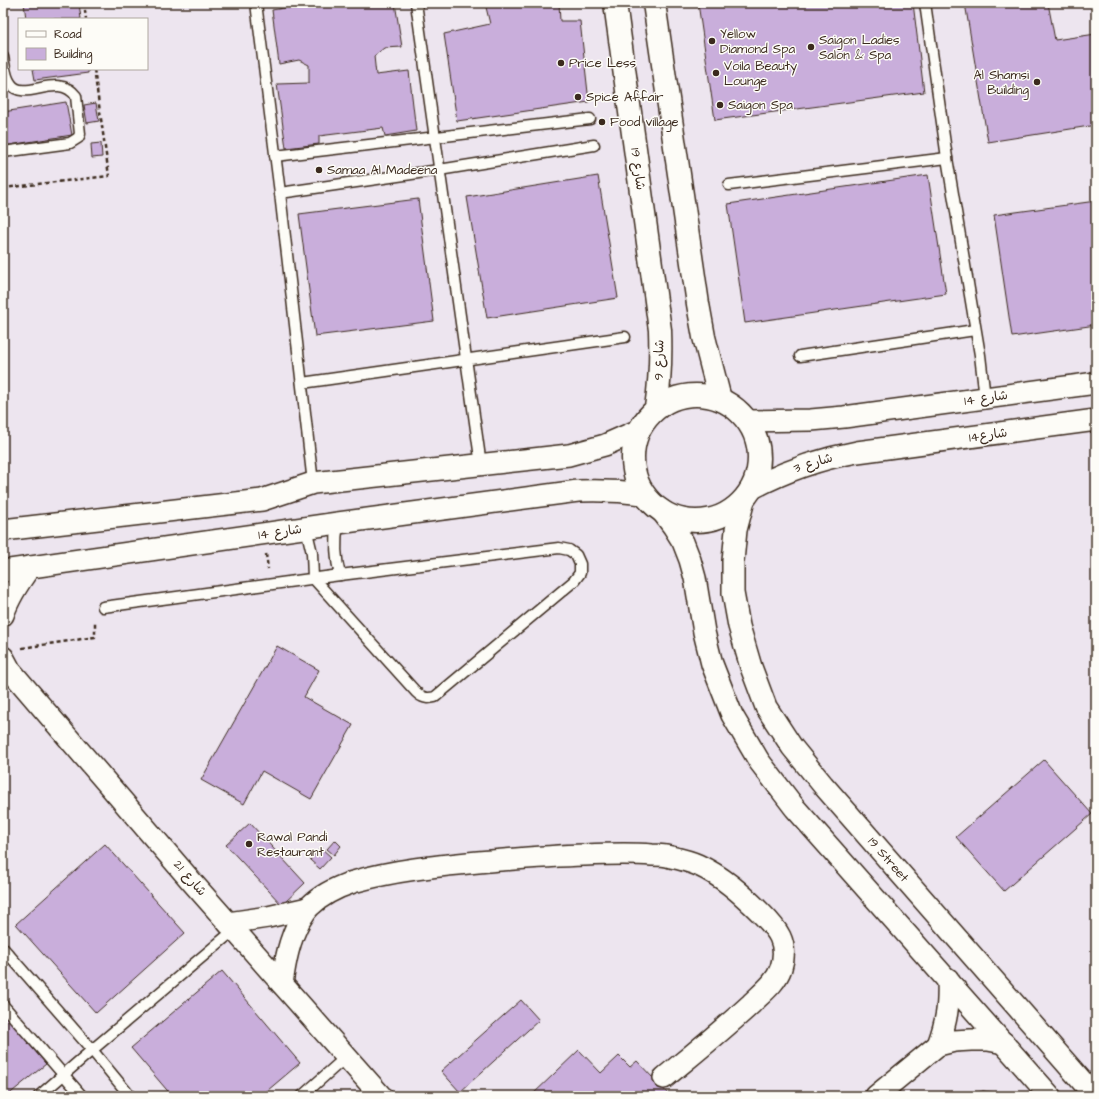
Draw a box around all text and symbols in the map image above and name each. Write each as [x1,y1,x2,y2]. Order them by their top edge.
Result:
legend [18,18,148,70]
place label: Yellow Diamond Spa [720,25,795,58]
text: Road [54,26,82,43]
place label: Saigon Ladies Salon & Spa [819,31,900,64]
marker: Yellow Diamond Spa [707,36,717,46]
marker: Saigon Ladies Salon & Spa [806,42,816,52]
text: Building [54,46,92,64]
place label: Price Less [569,54,636,72]
place label: Voila Beauty Lounge [724,57,797,91]
marker: Price Less [556,58,566,68]
place label: Al Shamsi Building [973,66,1029,100]
marker: Voila Beauty Lounge [711,68,721,78]
marker: Al Shamsi Building [1032,77,1042,87]
place label: Spice Affair [586,88,664,106]
marker: Spice Affair [573,92,583,102]
place label: Saigon Spa [728,96,793,115]
marker: Saigon Spa [715,100,725,110]
place label: Food village [610,113,679,132]
marker: Food village [597,117,607,127]
street label: شارع 19 [626,147,650,191]
place label: Samaa Al Madeena [327,161,438,179]
marker: Samaa Al Madeena [314,165,324,175]
street label: شارع 9 [650,339,668,381]
street label: شارع 14 [963,386,1009,410]
street label: شارع14 [968,423,1008,447]
street label: شارع 3 [791,449,835,477]
street label: شارع 14 [257,520,303,544]
place label: Rawal Pandi Restaurant [257,828,327,861]
street label: 19 Street [864,833,913,887]
marker: Rawal Pandi Restaurant [244,839,254,849]
street label: شارع 21 [169,856,211,900]

